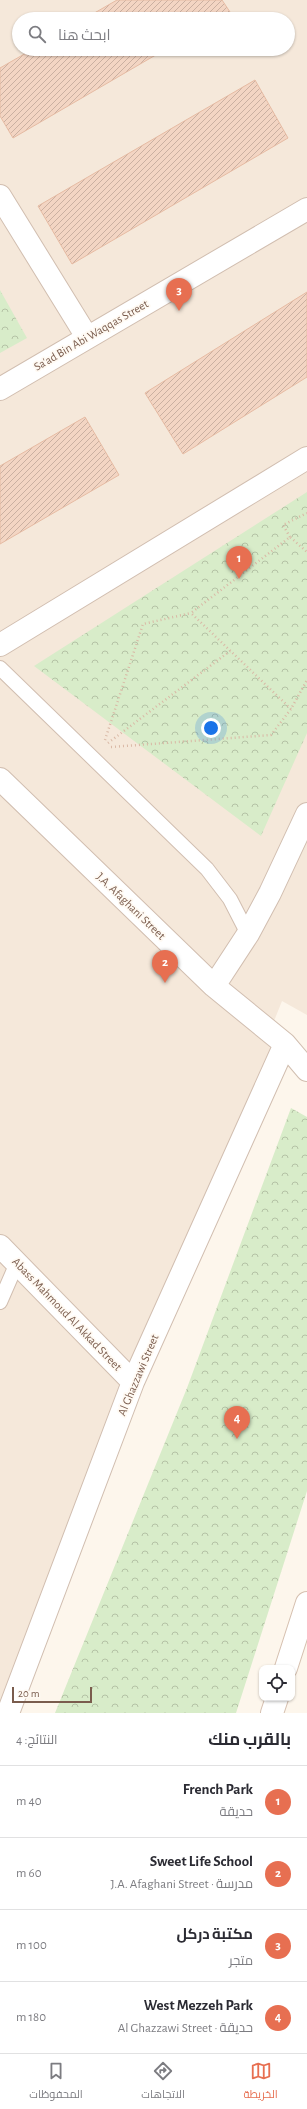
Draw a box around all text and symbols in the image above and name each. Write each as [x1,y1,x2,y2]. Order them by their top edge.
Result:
search box [12,12,295,56]
icon: search [26,23,48,45]
text: ابحث هنا [58,28,111,43]
pin: 3 [166,278,192,311]
street label: Sa'ad Bin Abi Waqqas Street [32,297,150,373]
pin: 1 [226,546,252,579]
your location [201,718,221,738]
street label: J.A. Afaghani Street [94,870,168,942]
pin: 2 [152,950,178,983]
street label: Abass Mahmoud Al Akkad Street [10,1255,124,1373]
street label: Al Ghazzawi Street [115,1332,161,1418]
pin: 4 [224,1406,250,1439]
map controls [259,1665,295,1701]
button: locate [259,1665,295,1701]
scale bar [12,1685,92,1704]
text: 20 m [18,1688,39,1699]
text: بالقرب منك [208,1731,291,1748]
text: النتائج: 4 [16,1734,58,1747]
text: French Park [183,1782,253,1797]
text: 40 m [16,1795,42,1808]
text: 1 [276,1795,280,1808]
text: حديقة [220,1806,253,1819]
text: Sweet Life School [150,1854,253,1869]
text: 60 m [16,1867,42,1880]
text: 2 [275,1867,281,1880]
text: مدرسة · J.A. Afaghani Street [111,1878,253,1891]
text: مكتبة دركل [176,1927,253,1942]
text: 100 m [16,1939,47,1952]
text: 3 [275,1939,281,1952]
text: متجر [229,1955,253,1968]
text: West Mezzeh Park [144,1998,253,2013]
text: 180 m [16,2011,46,2024]
text: 4 [275,2011,281,2024]
text: حديقة · Al Ghazzawi Street [118,2022,253,2035]
tab: المحفوظات [29,2060,83,2104]
tab: الاتجاهات [141,2060,185,2104]
tab: الخريطة [243,2060,278,2104]

